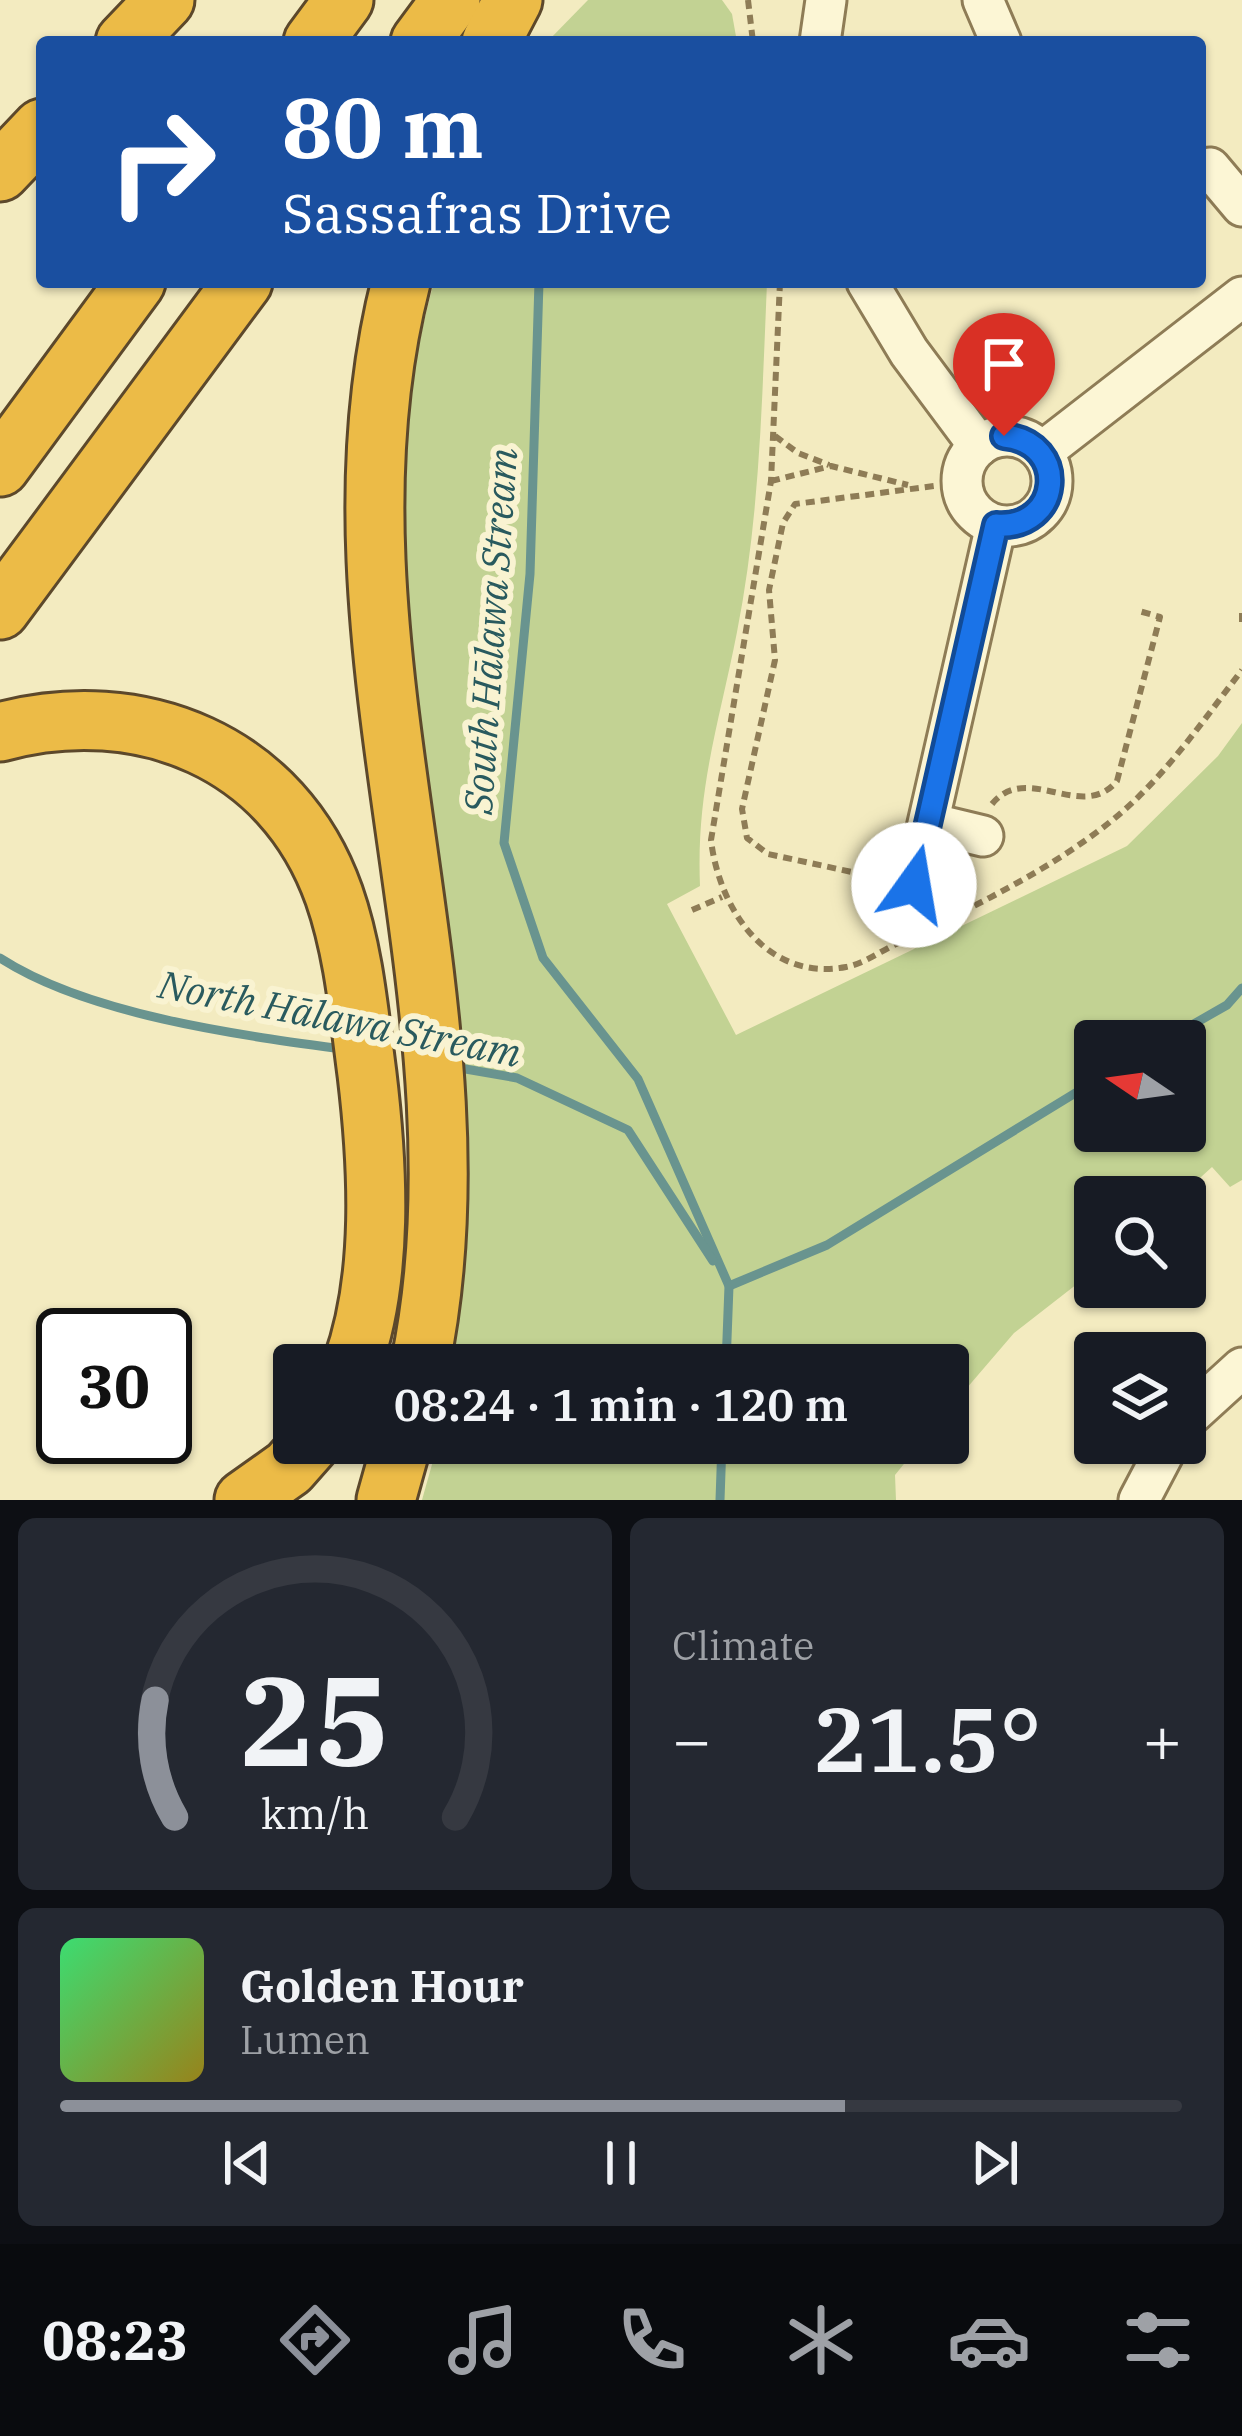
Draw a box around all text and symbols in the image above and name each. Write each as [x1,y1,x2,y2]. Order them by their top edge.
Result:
text: 80 m [282,72,484,181]
icon: right [84,84,240,240]
text: Sassafras Drive [282,178,672,248]
pin [953,313,1055,436]
icon: arrive [971,331,1037,397]
water label: South Hālawa Stream [452,446,528,817]
position arrow [851,822,977,948]
water label: North Hālawa Stream [154,958,526,1078]
north arrow [1074,1020,1206,1152]
map controls [1074,1020,1206,1464]
button: search [1074,1176,1206,1308]
speed limit sign: 30 [36,1308,192,1464]
button: layers [1074,1332,1206,1464]
text: 08:24 · 1 min · 120 m [394,1375,848,1433]
text: Climate [672,1620,814,1671]
text: 25 [240,1638,390,1800]
text: 21.5° [812,1680,1042,1797]
text: − [672,1696,712,1782]
text: + [1142,1696,1182,1782]
text: km/h [261,1785,369,1841]
text: Golden Hour [240,1956,524,2014]
text: Lumen [240,2014,370,2065]
icon: previous [214,2130,280,2196]
icon: pause [588,2130,654,2196]
icon: next [962,2130,1028,2196]
icon: directions [273,2298,357,2382]
icon: music [441,2298,525,2382]
icon: phone [610,2298,694,2382]
icon: climate [779,2298,863,2382]
icon: car [947,2298,1031,2382]
icon: filters [1116,2298,1200,2382]
text: 08:23 [42,2305,188,2375]

